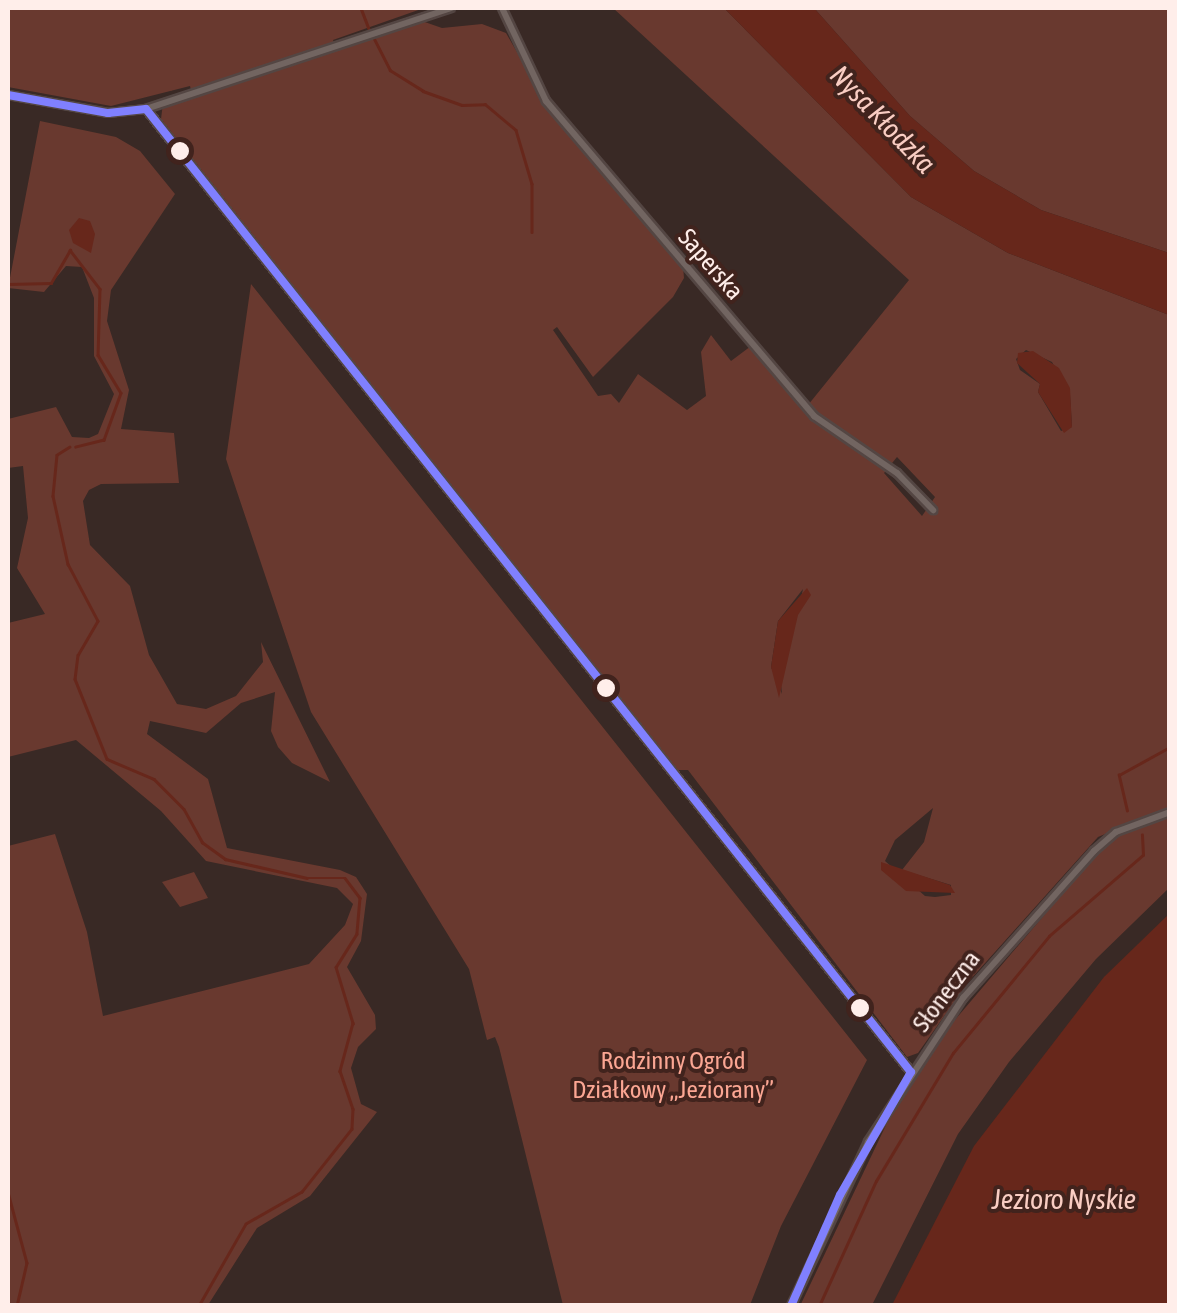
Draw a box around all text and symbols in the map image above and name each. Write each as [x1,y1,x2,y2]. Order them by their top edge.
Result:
water label: Nysa Kłodzka [823,58,943,180]
unlabelled marker [170,141,190,161]
street label: Saperska [672,222,750,306]
unlabelled marker [596,678,616,698]
street label: Słoneczna [906,944,986,1038]
unlabelled marker [850,998,870,1018]
park label: Rodzinny Ogród Działkowy „Jeziorany” [572,1046,774,1105]
water label: Jezioro Nyskie [992,1182,1136,1216]

